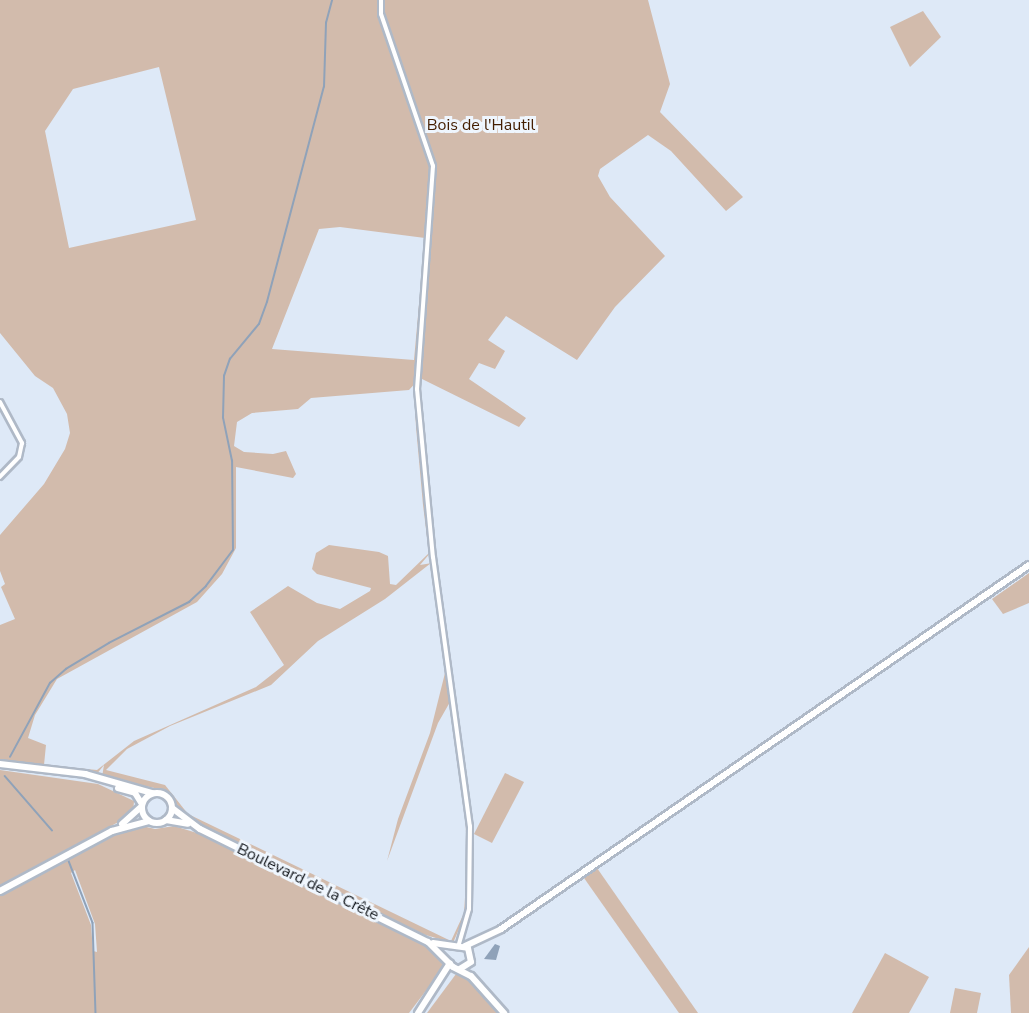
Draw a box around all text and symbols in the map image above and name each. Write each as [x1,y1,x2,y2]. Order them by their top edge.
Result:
park label: Bois de l'Hautil [427,115,535,135]
street label: Boulevard de la Crête [234,839,382,925]

